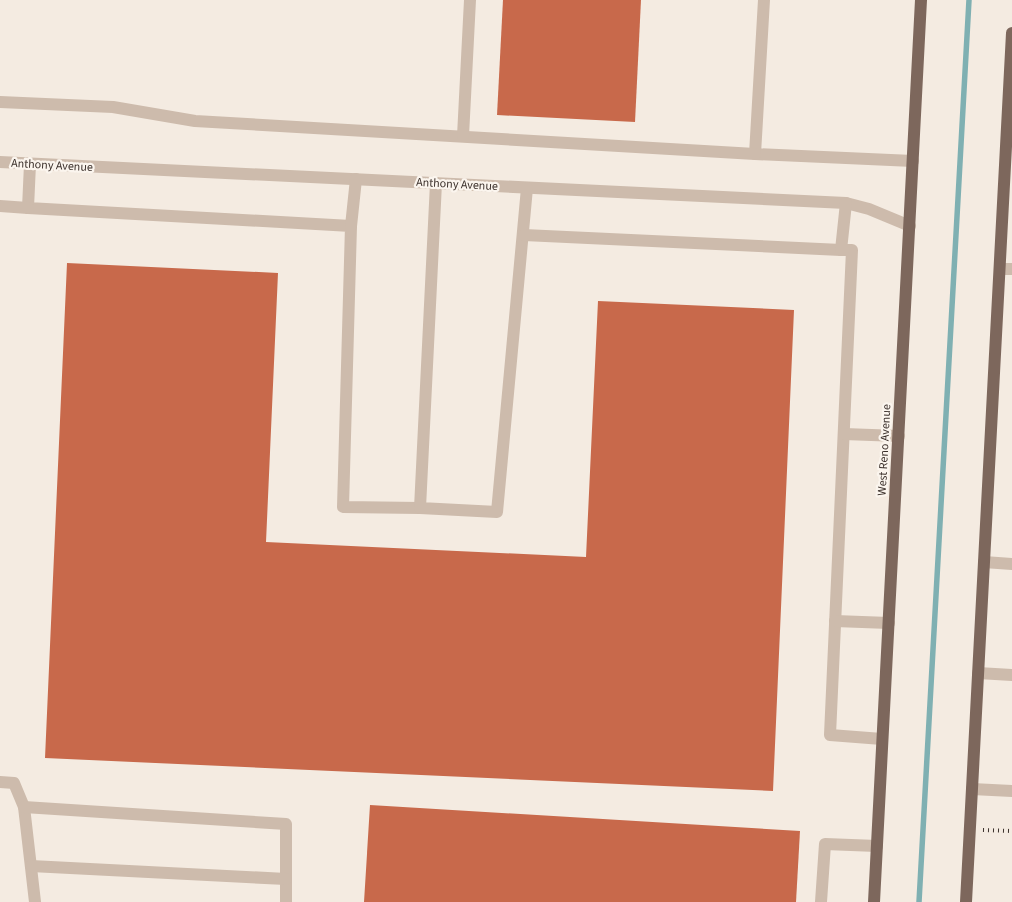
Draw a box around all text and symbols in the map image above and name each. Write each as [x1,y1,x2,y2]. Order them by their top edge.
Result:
street label: Anthony Avenue [11,155,93,176]
street label: Anthony Avenue [416,174,498,195]
street label: West Reno Avenue [874,404,895,496]

